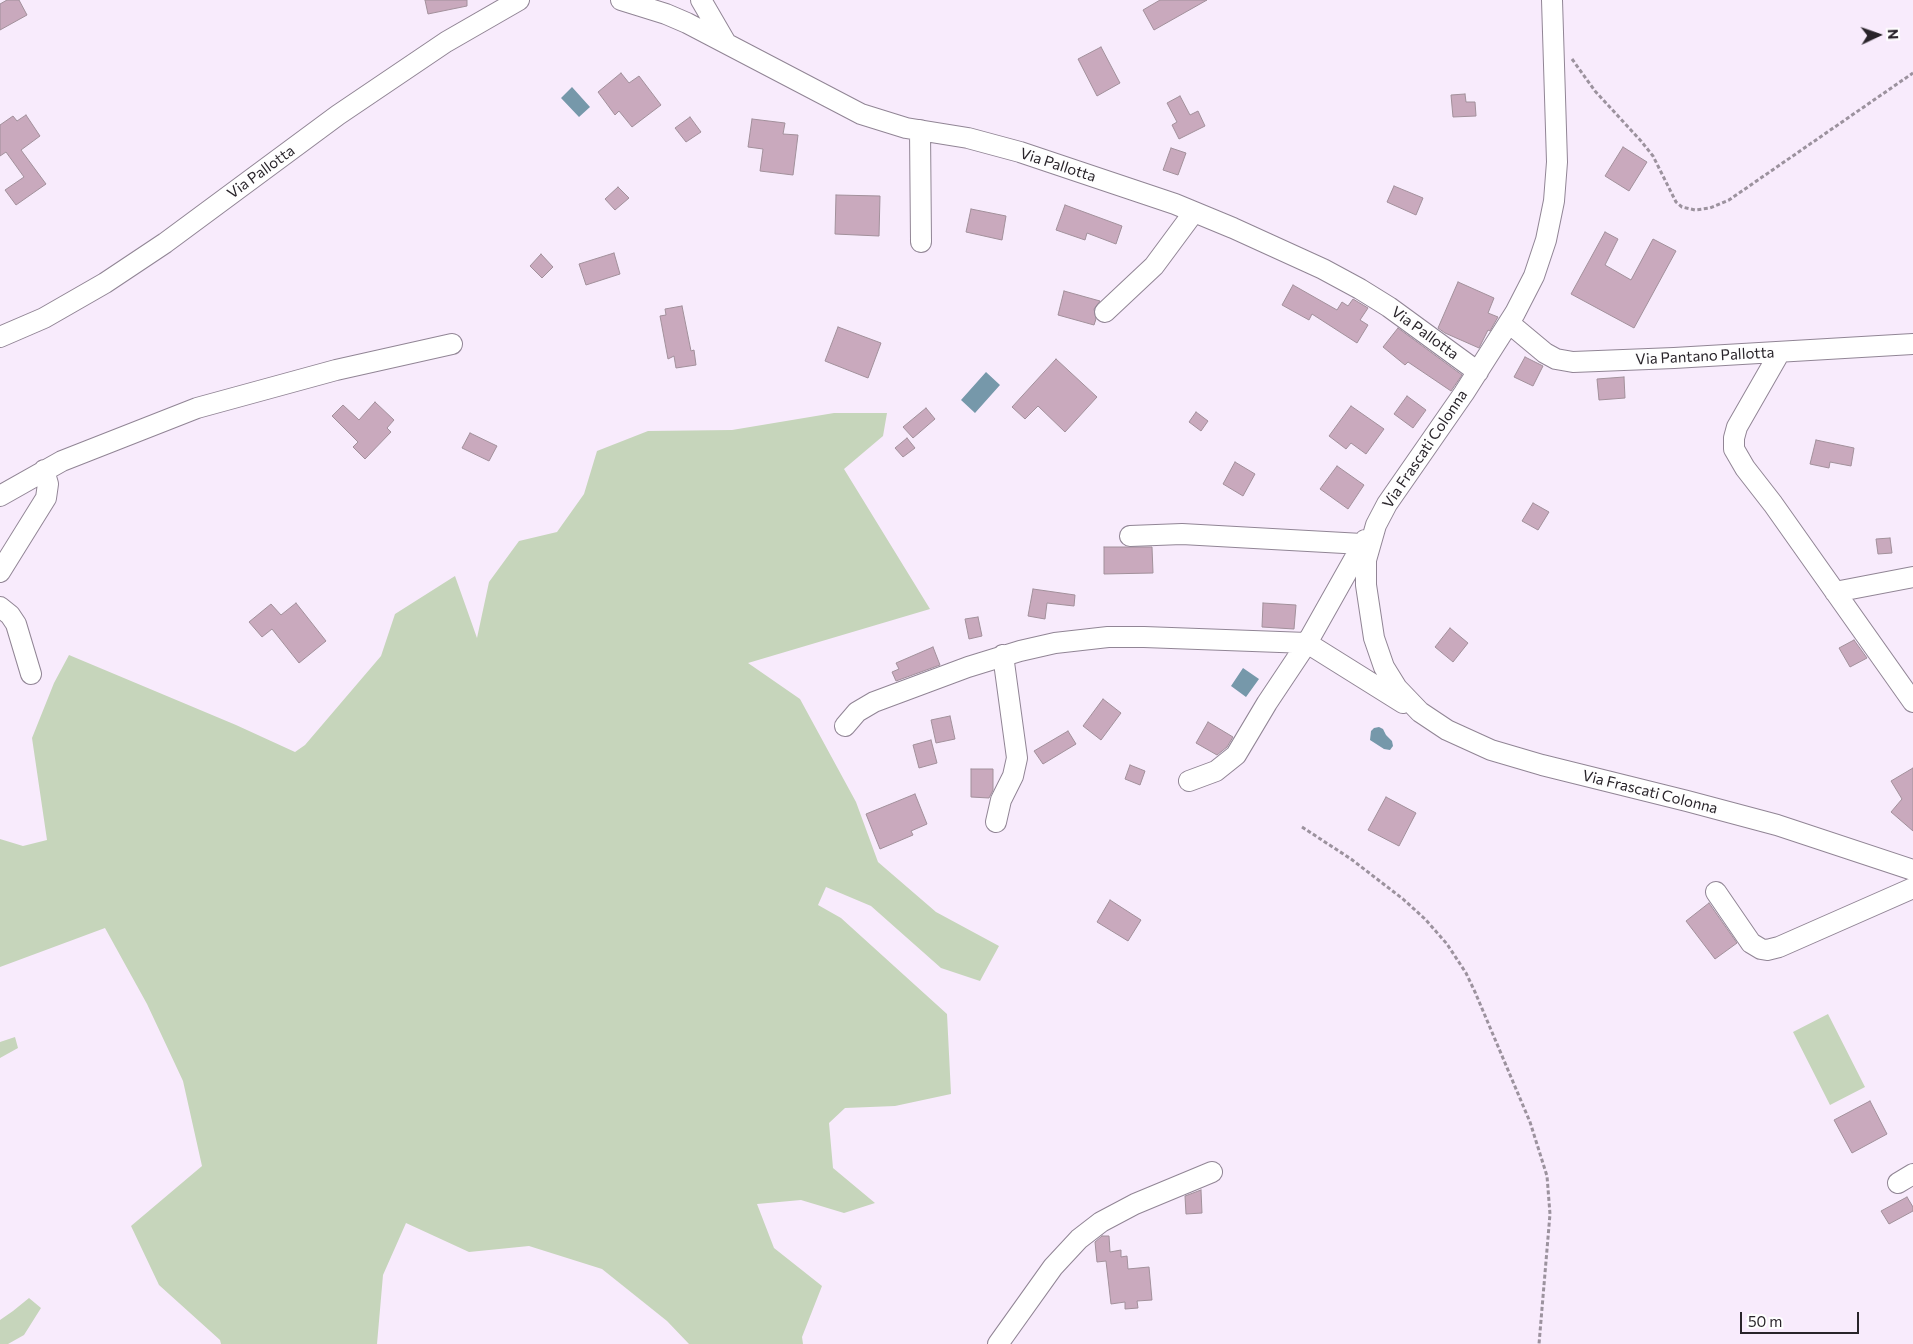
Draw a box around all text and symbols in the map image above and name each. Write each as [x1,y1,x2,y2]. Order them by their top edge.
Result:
north arrow [1853,10,1903,60]
text: N [1885,29,1902,40]
street label: Via Pallotta [224,142,298,202]
street label: Via Pallotta [1018,144,1098,186]
street label: Via Pallotta [1388,303,1462,363]
street label: Via Pantano Pallotta [1635,343,1775,369]
street label: Via Frascati Colonna [1379,386,1471,512]
street label: Via Frascati Colonna [1580,766,1720,818]
scale bar [1743,1302,1862,1334]
text: 50 m [1748,1312,1782,1330]

